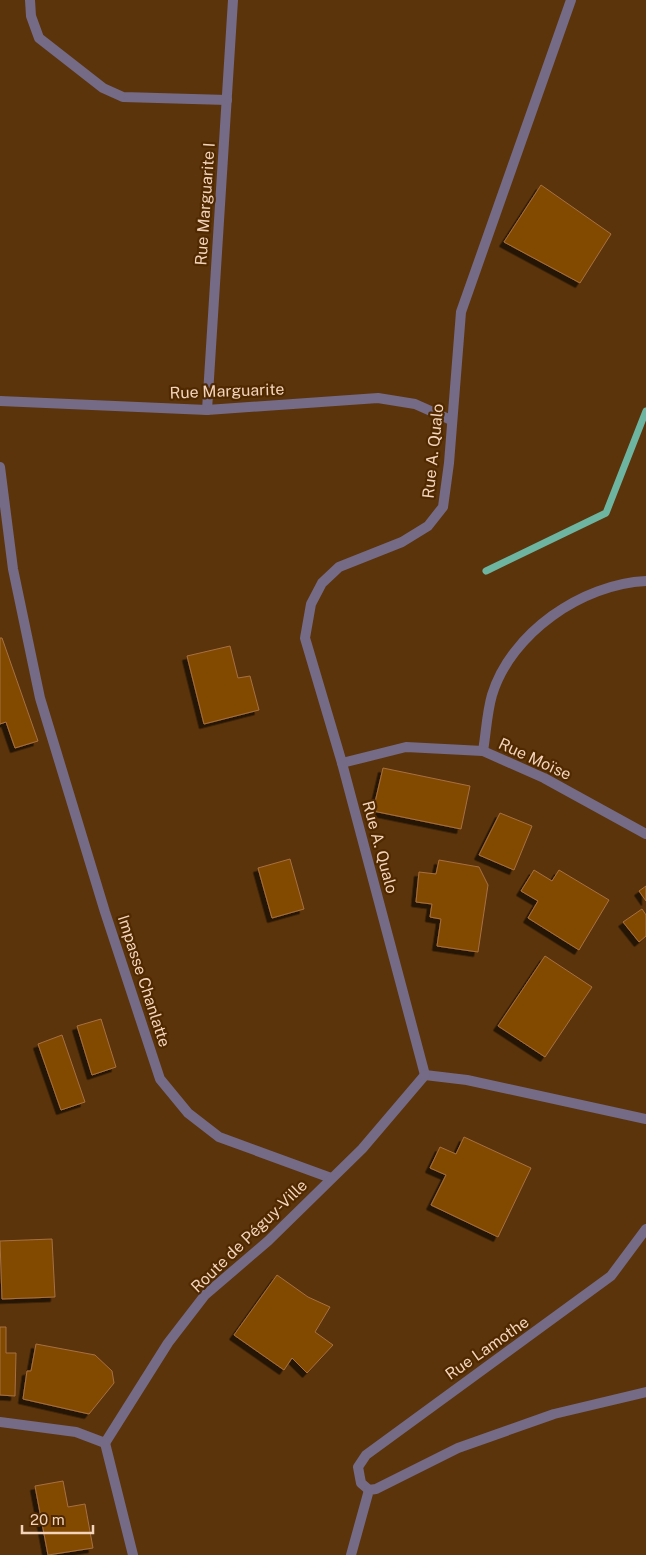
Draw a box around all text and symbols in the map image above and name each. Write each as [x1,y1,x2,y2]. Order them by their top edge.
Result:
street label: Rue Marguarite I [191,142,219,266]
street label: Rue Marguarite [169,380,285,402]
street label: Rue A. Qualo [419,403,447,499]
street label: Rue Moïse [496,734,574,784]
street label: Rue A. Qualo [359,799,401,895]
street label: Impasse Chanlatte [114,913,174,1049]
street label: Route de Péguy-Ville [187,1176,311,1296]
street label: Rue Lamothe [442,1312,532,1384]
scale bar [22,1502,94,1534]
text: 20 m [30,1511,65,1528]

